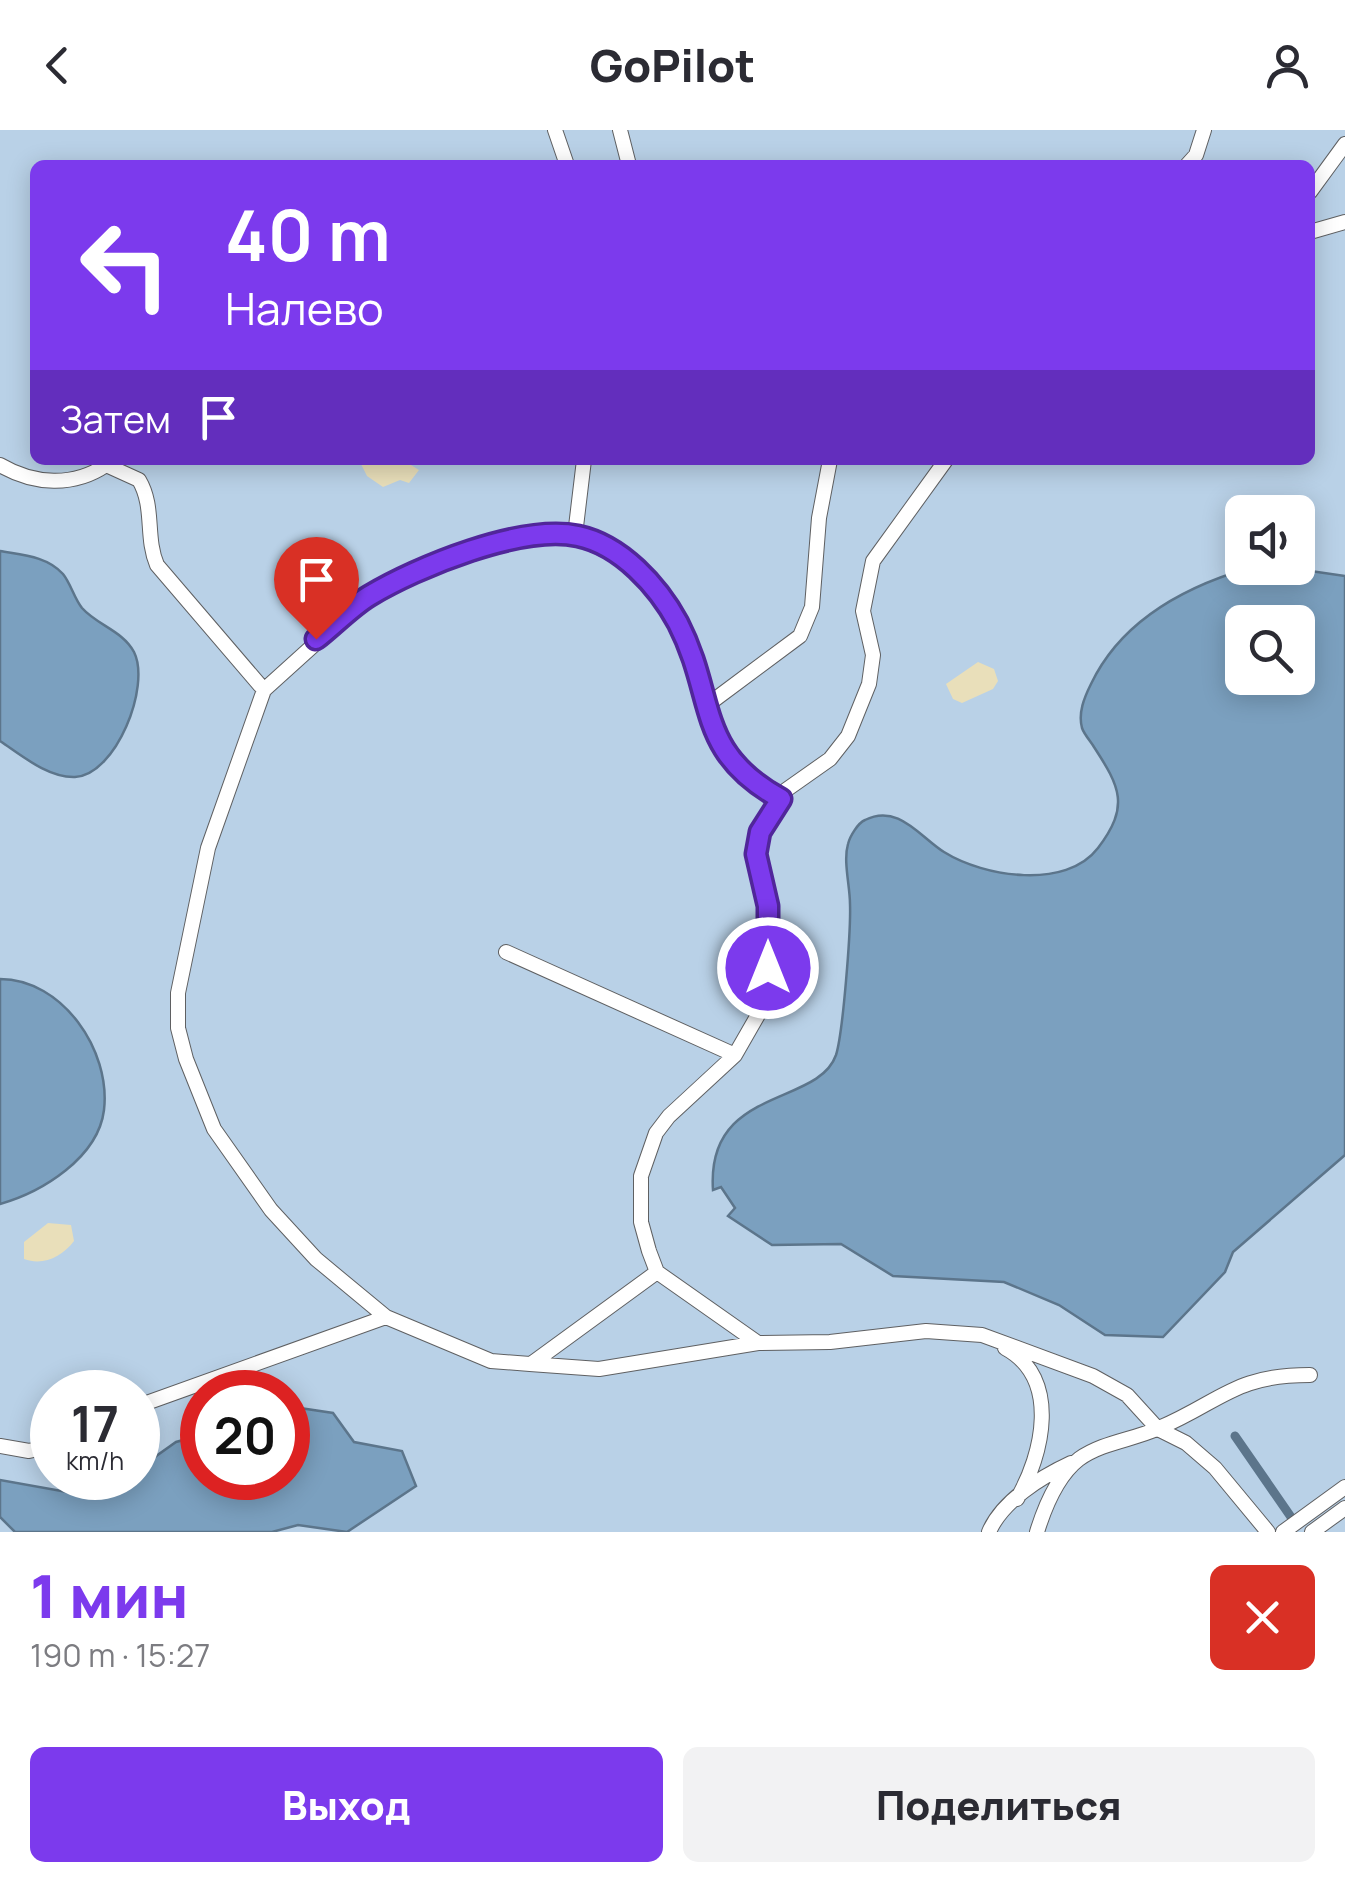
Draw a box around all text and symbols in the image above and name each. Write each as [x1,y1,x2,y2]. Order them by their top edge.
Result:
text: GoPilot [590,34,755,96]
icon: back [30,38,85,93]
icon: person [1260,38,1315,93]
text: 40 m [225,186,391,282]
icon: left [60,200,190,330]
text: Налево [225,277,384,339]
icon: arrive [191,390,246,445]
text: Затем [60,392,171,444]
map controls [1225,495,1315,695]
button: sound [1225,495,1315,585]
pin [274,537,359,640]
icon: arrive [289,552,344,607]
button: search [1225,605,1315,695]
position arrow [716,916,820,1020]
speed limit sign: 20 [180,1370,310,1500]
text: 17 [71,1389,119,1457]
text: km/h [66,1443,124,1478]
text: 1 мин [30,1554,189,1636]
button: close [1210,1565,1315,1670]
text: 190 m · 15:27 [30,1633,210,1677]
button: Выход [30,1747,663,1862]
button: Поделиться [683,1747,1315,1862]

